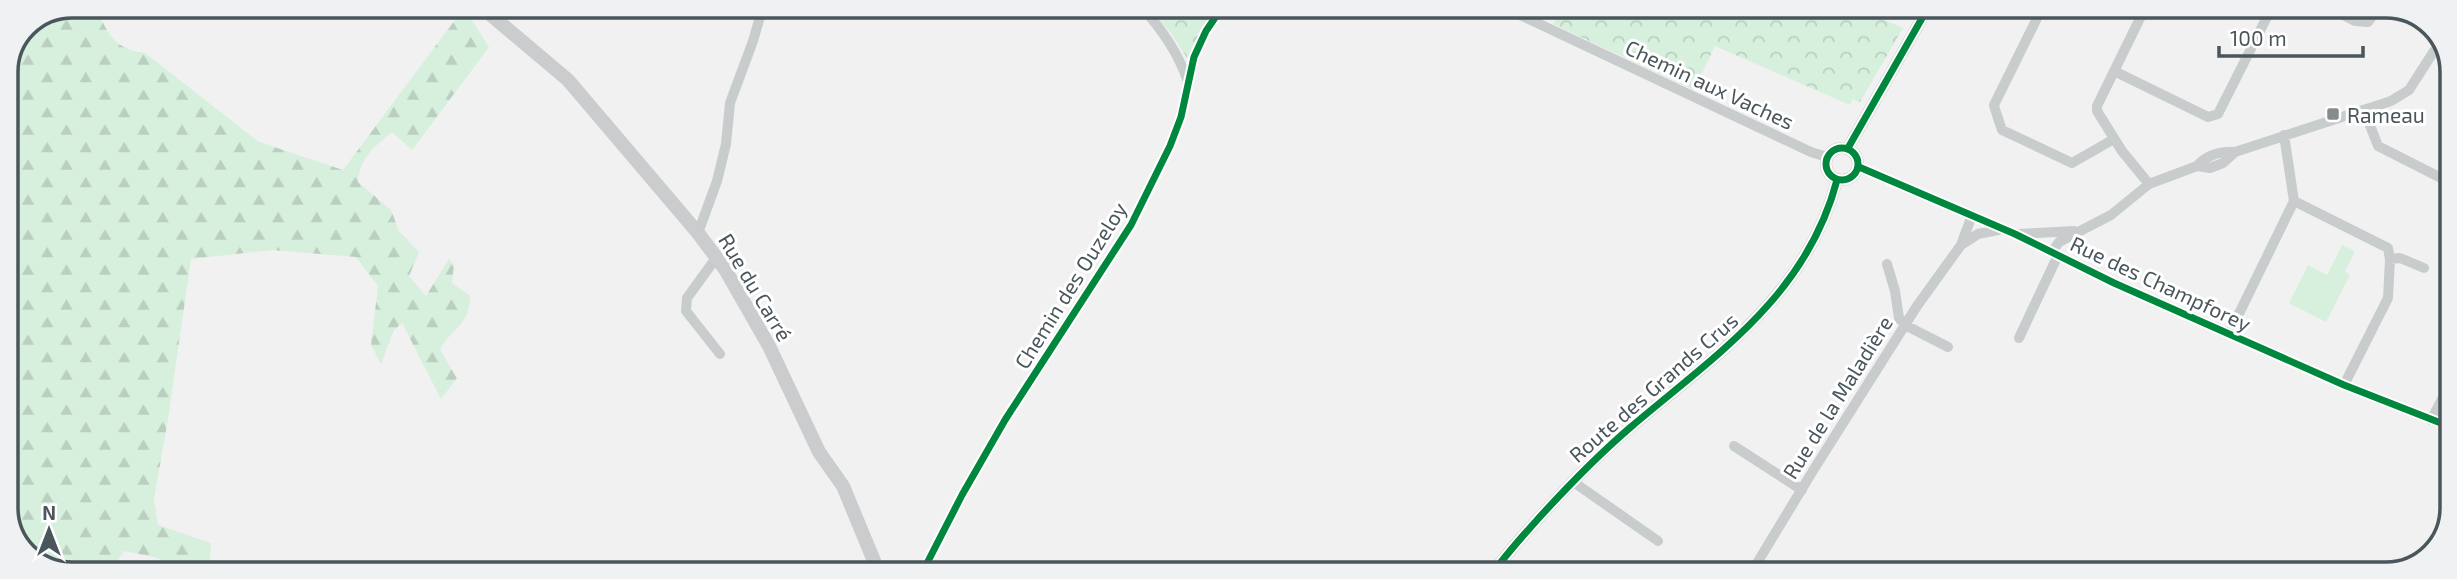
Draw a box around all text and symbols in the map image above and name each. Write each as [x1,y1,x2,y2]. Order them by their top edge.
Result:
scale bar [2219,14,2362,58]
text: 100 m [2230,25,2287,50]
street label: Chemin aux Vaches [1622,34,1798,134]
place label: Rameau [2347,102,2425,127]
marker: Rameau [2325,106,2341,122]
street label: Chemin des Ouzeloy [1009,197,1131,373]
street label: Rue du Carré [714,229,798,345]
street label: Rue des Champforey [2067,230,2255,336]
street label: Route des Grands Crus [1564,307,1742,467]
street label: Rue de la Maladière [1777,311,1897,483]
north arrow [14,495,84,565]
text: N [42,501,56,524]

